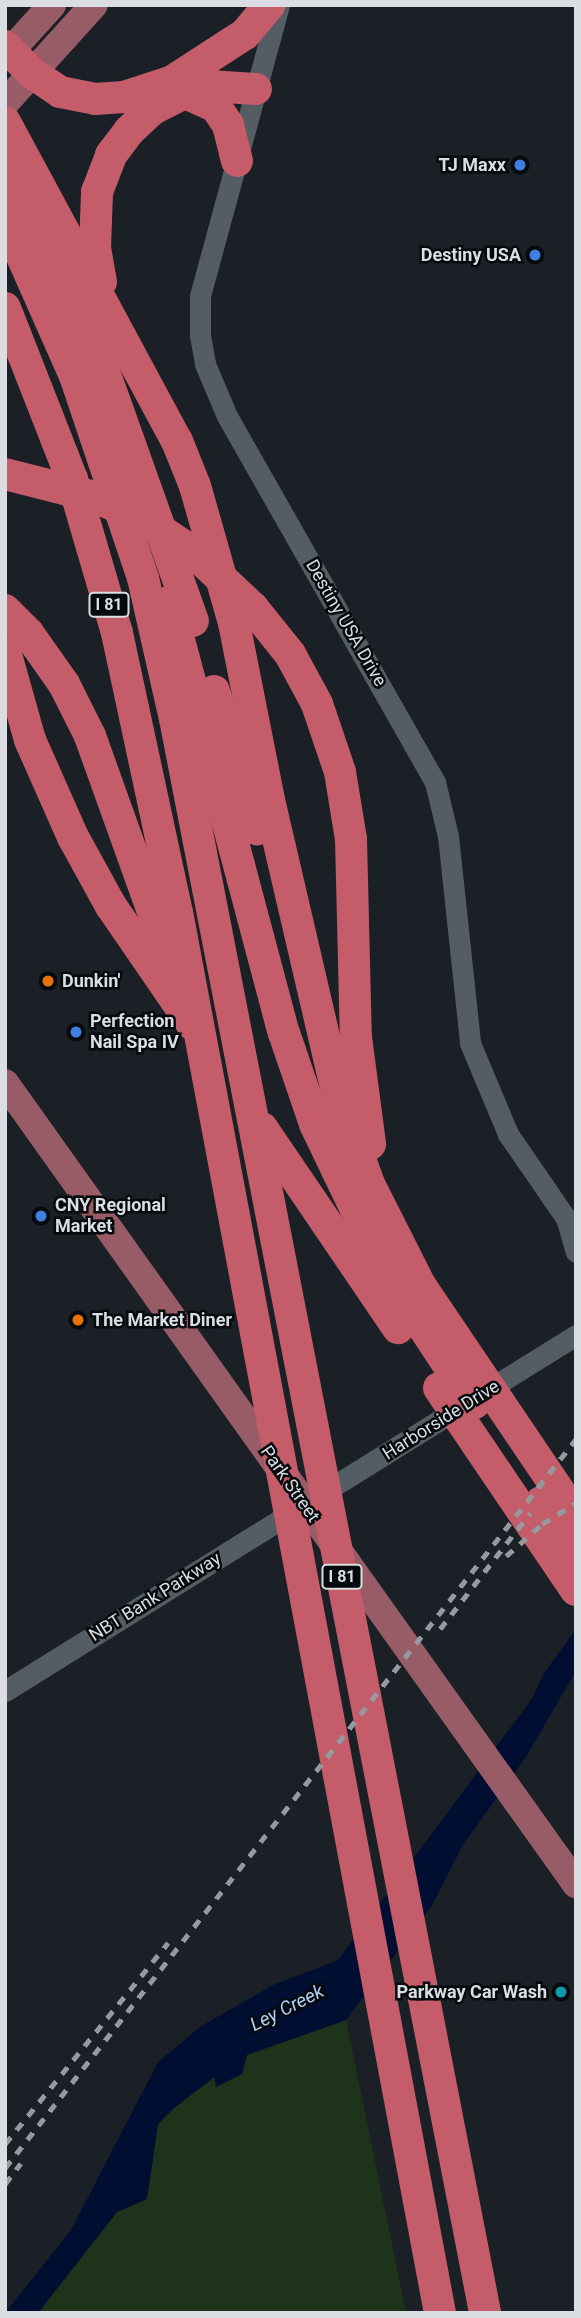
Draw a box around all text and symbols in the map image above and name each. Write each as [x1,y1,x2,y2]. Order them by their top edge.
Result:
place label: TJ Maxx [439,154,506,176]
marker: TJ Maxx [512,157,528,173]
place label: Destiny USA [421,244,521,266]
marker: Destiny USA [527,247,543,263]
street label: Destiny USA Drive [301,556,391,690]
road number: I 81 [88,592,130,618]
place label: Dunkin' [62,970,120,992]
marker: Dunkin' [40,973,56,989]
place label: Perfection Nail Spa IV [90,1011,179,1054]
marker: Perfection Nail Spa IV [68,1024,84,1040]
place label: CNY Regional Market [55,1195,166,1238]
marker: CNY Regional Market [33,1208,49,1224]
place label: The Market Diner [92,1309,232,1331]
marker: The Market Diner [70,1312,86,1328]
street label: Harborside Drive [379,1375,503,1465]
street label: Park Street [256,1442,324,1526]
street label: NBT Bank Parkway [85,1548,225,1646]
road number: I 81 [321,1564,363,1590]
water label: Ley Creek [246,1980,328,2036]
place label: Parkway Car Wash [397,1981,547,2003]
marker: Parkway Car Wash [553,1984,569,2000]

